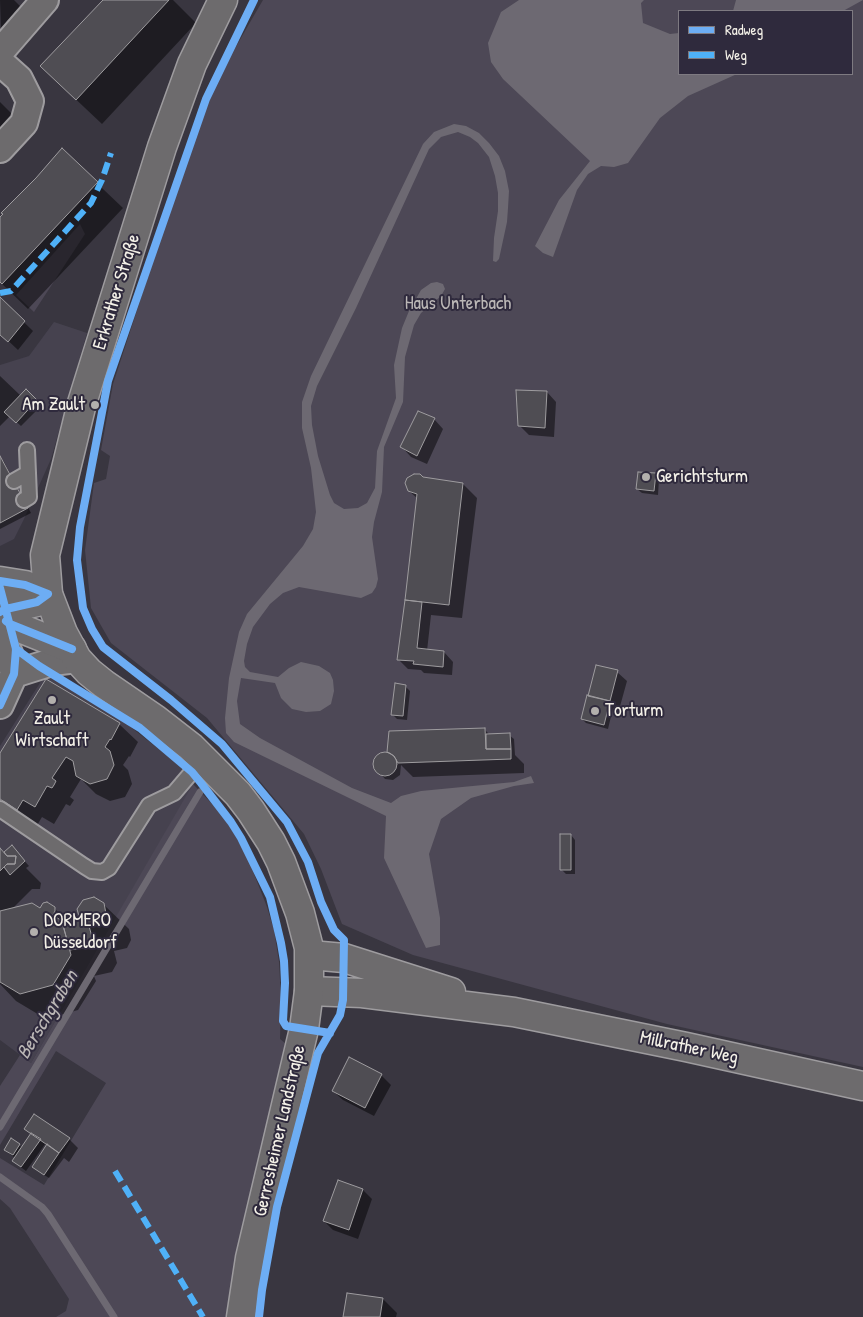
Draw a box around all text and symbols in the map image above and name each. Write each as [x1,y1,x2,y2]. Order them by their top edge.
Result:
legend [678,10,853,75]
text: Radweg [725,19,763,40]
text: Weg [725,44,747,65]
street label: Erkrather Straße [89,231,145,353]
park label: Haus Unterbach [405,293,511,315]
place label: Am Zault [22,394,85,416]
marker: Am Zault [89,399,101,411]
place label: Gerichtsturm [656,466,748,488]
marker: Gerichtsturm [640,471,652,483]
marker: Zault Wirtschaft [46,694,58,706]
place label: Torturm [605,700,663,722]
marker: Torturm [589,705,601,717]
place label: Zault Wirtschaft [15,708,89,752]
place label: DORMERO Düsseldorf [44,910,117,954]
marker: DORMERO Düsseldorf [28,926,40,938]
water label: Berschgraben [12,966,84,1064]
street label: Millrather Weg [638,1026,740,1070]
street label: Gerresheimer Landstraße [249,1043,311,1219]

